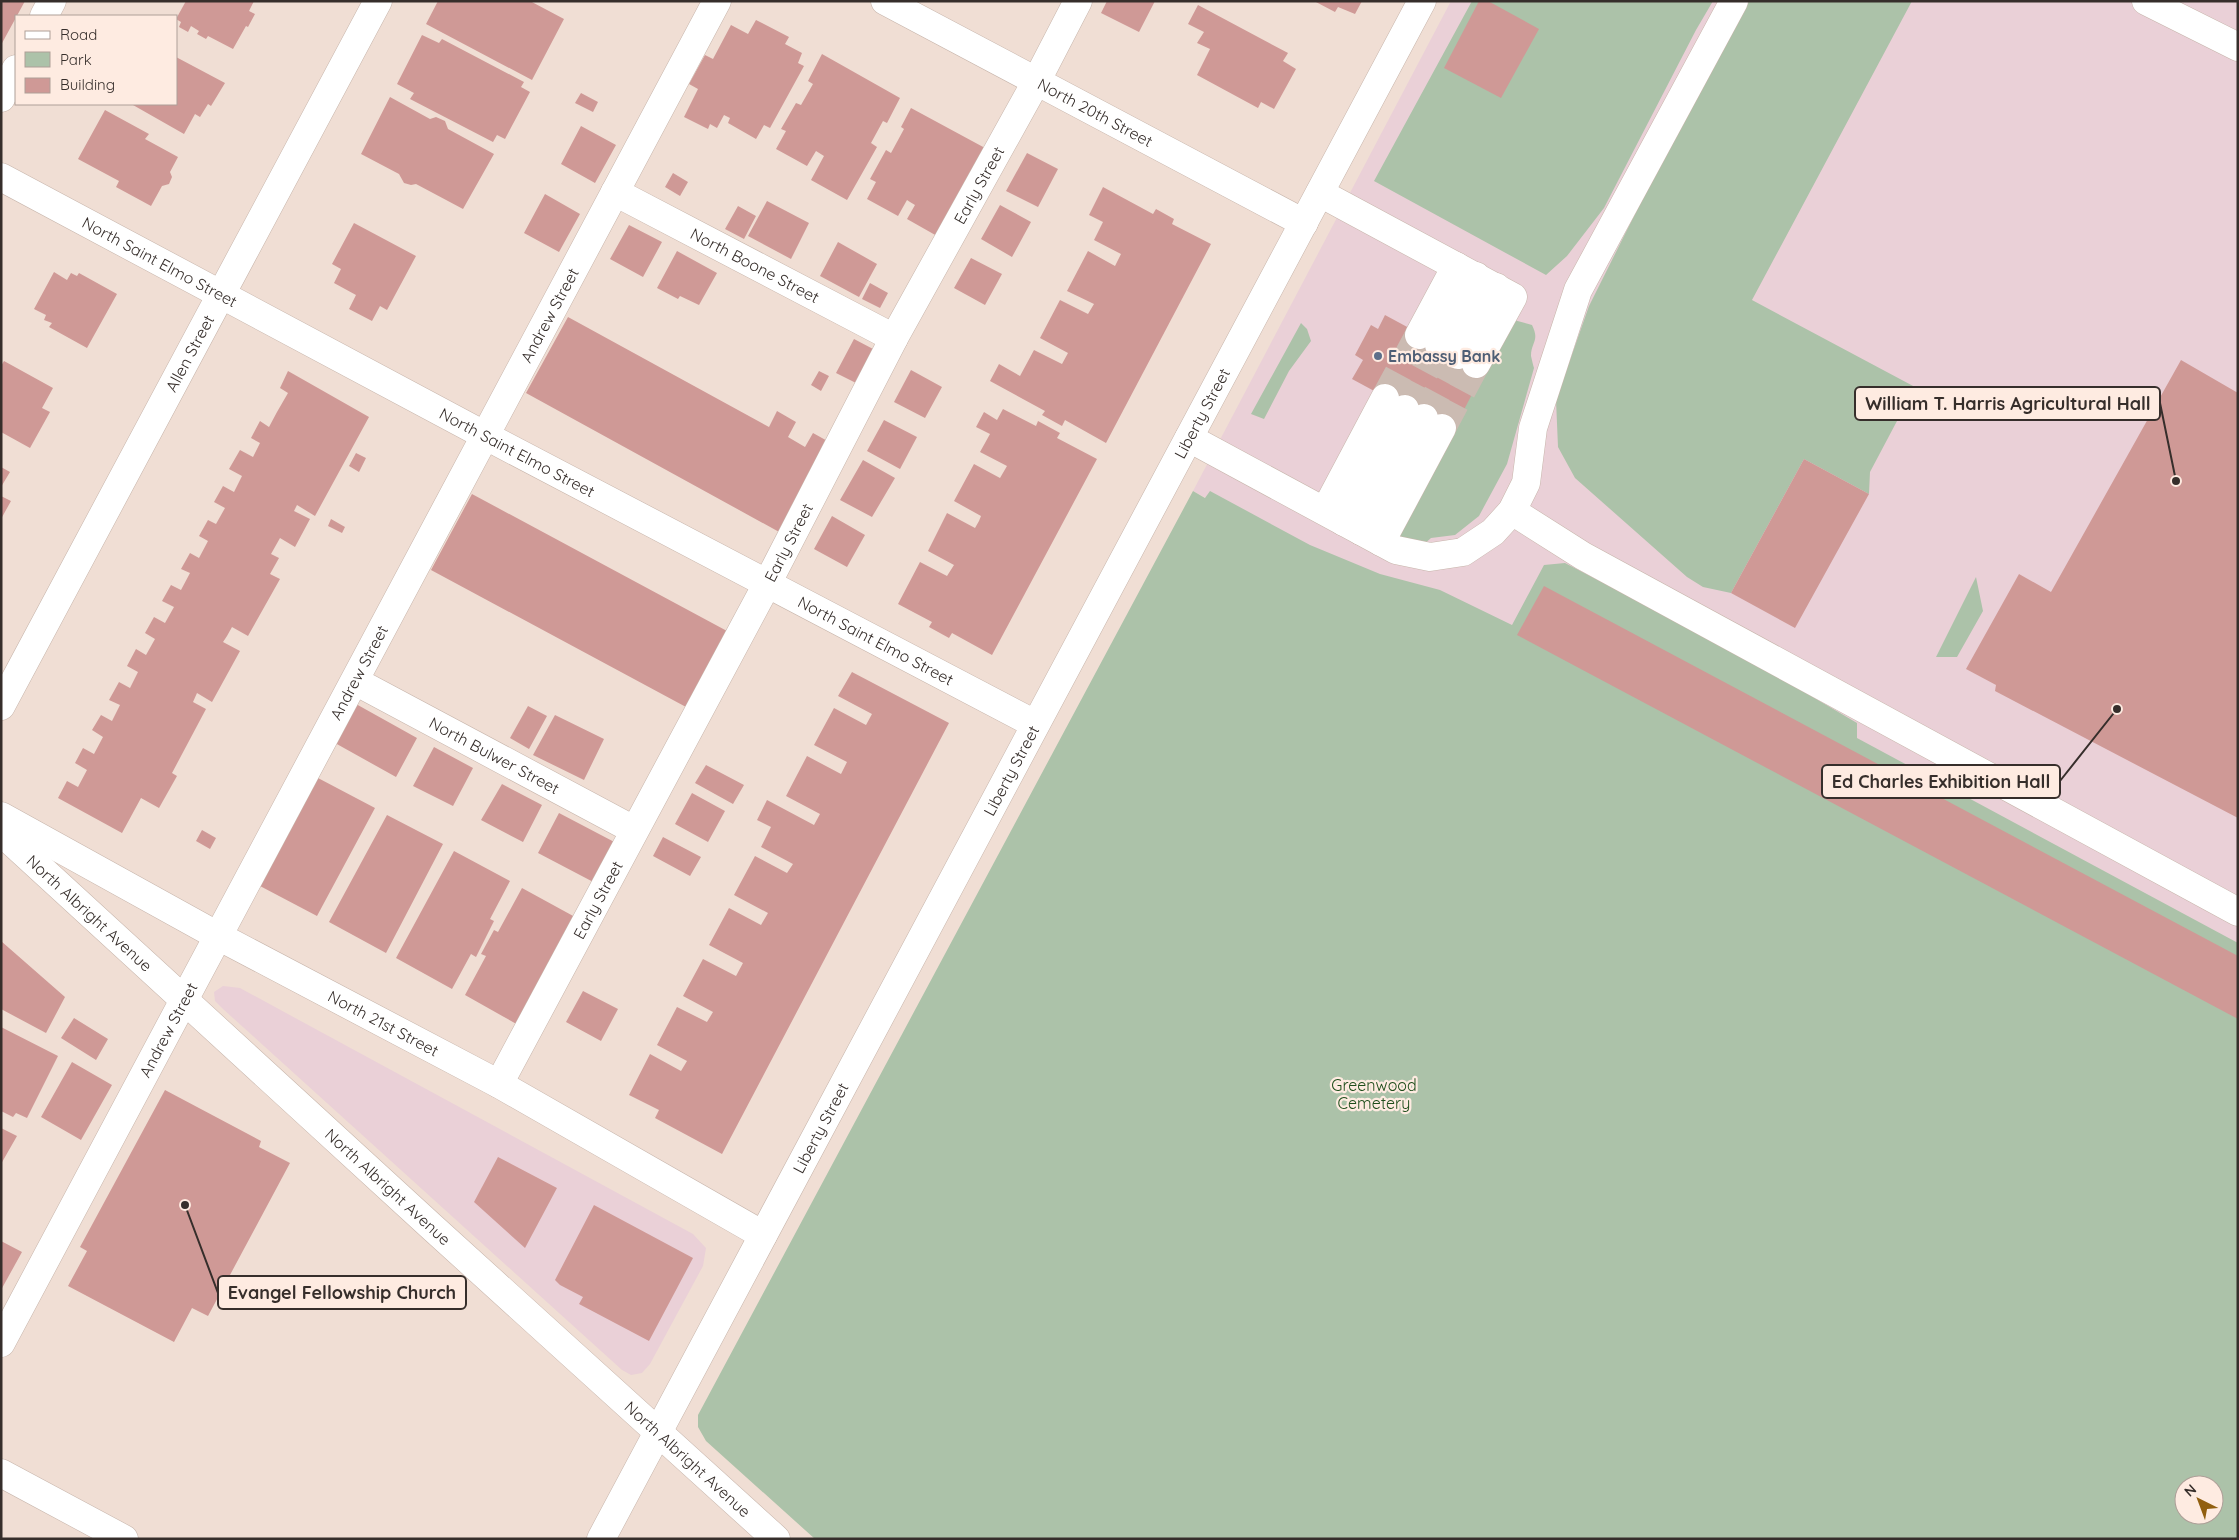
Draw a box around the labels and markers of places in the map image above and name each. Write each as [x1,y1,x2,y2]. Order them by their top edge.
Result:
place label: Embassy Bank [1388,346,1500,366]
marker: Embassy Bank [1372,350,1384,362]
callout: William T. Harris Agricultural Hall [1855,387,2160,420]
callout: Ed Charles Exhibition Hall [1822,765,2060,798]
callout: Evangel Fellowship Church [218,1276,466,1309]

